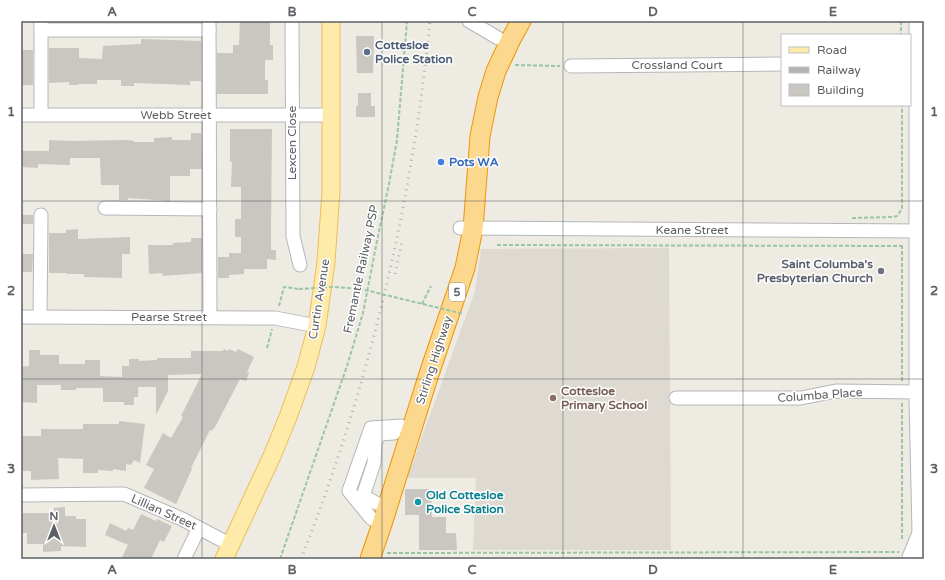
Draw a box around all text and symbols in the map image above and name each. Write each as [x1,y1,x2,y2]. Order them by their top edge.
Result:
text: A [107,4,117,20]
text: B [287,4,297,20]
text: C [467,4,477,20]
text: D [648,4,658,20]
text: E [829,4,837,20]
legend [781,34,911,106]
place label: Cottesloe Police Station [375,38,453,66]
text: Road [817,43,847,57]
marker: Cottesloe Police Station [362,47,372,57]
street label: Crossland Court [631,58,723,72]
text: Railway [817,63,861,77]
text: Building [817,83,864,97]
text: 1 [7,104,15,120]
text: 1 [930,104,938,120]
street label: Lexcen Close [285,105,299,180]
street label: Webb Street [141,108,212,122]
place label: Pots WA [449,155,499,169]
marker: Pots WA [436,157,446,167]
street label: Fremantle Railway PSP [341,203,381,335]
street label: Keane Street [655,223,729,237]
place label: Saint Columba's Presbyterian Church [757,257,873,286]
street label: Curtin Avenue [306,258,332,340]
marker: Saint Columba's Presbyterian Church [876,266,886,276]
text: 2 [7,283,15,299]
road number: 5 [449,283,465,301]
text: 2 [930,283,938,299]
street label: Pearse Street [131,310,207,324]
street label: Stirling Highway [413,313,455,406]
place label: Cottesloe Primary School [561,384,647,413]
street label: Columba Place [777,385,863,405]
marker: Cottesloe Primary School [548,393,558,403]
text: 3 [7,461,15,477]
text: 3 [930,461,938,477]
place label: Old Cottesloe Police Station [426,488,504,516]
street label: Lillian Street [129,491,199,533]
marker: Old Cottesloe Police Station [413,497,423,507]
north arrow [34,506,74,546]
text: N [50,510,58,523]
text: A [107,562,117,578]
text: B [287,562,297,578]
text: C [467,562,477,578]
text: D [648,562,658,578]
text: E [829,562,837,578]

